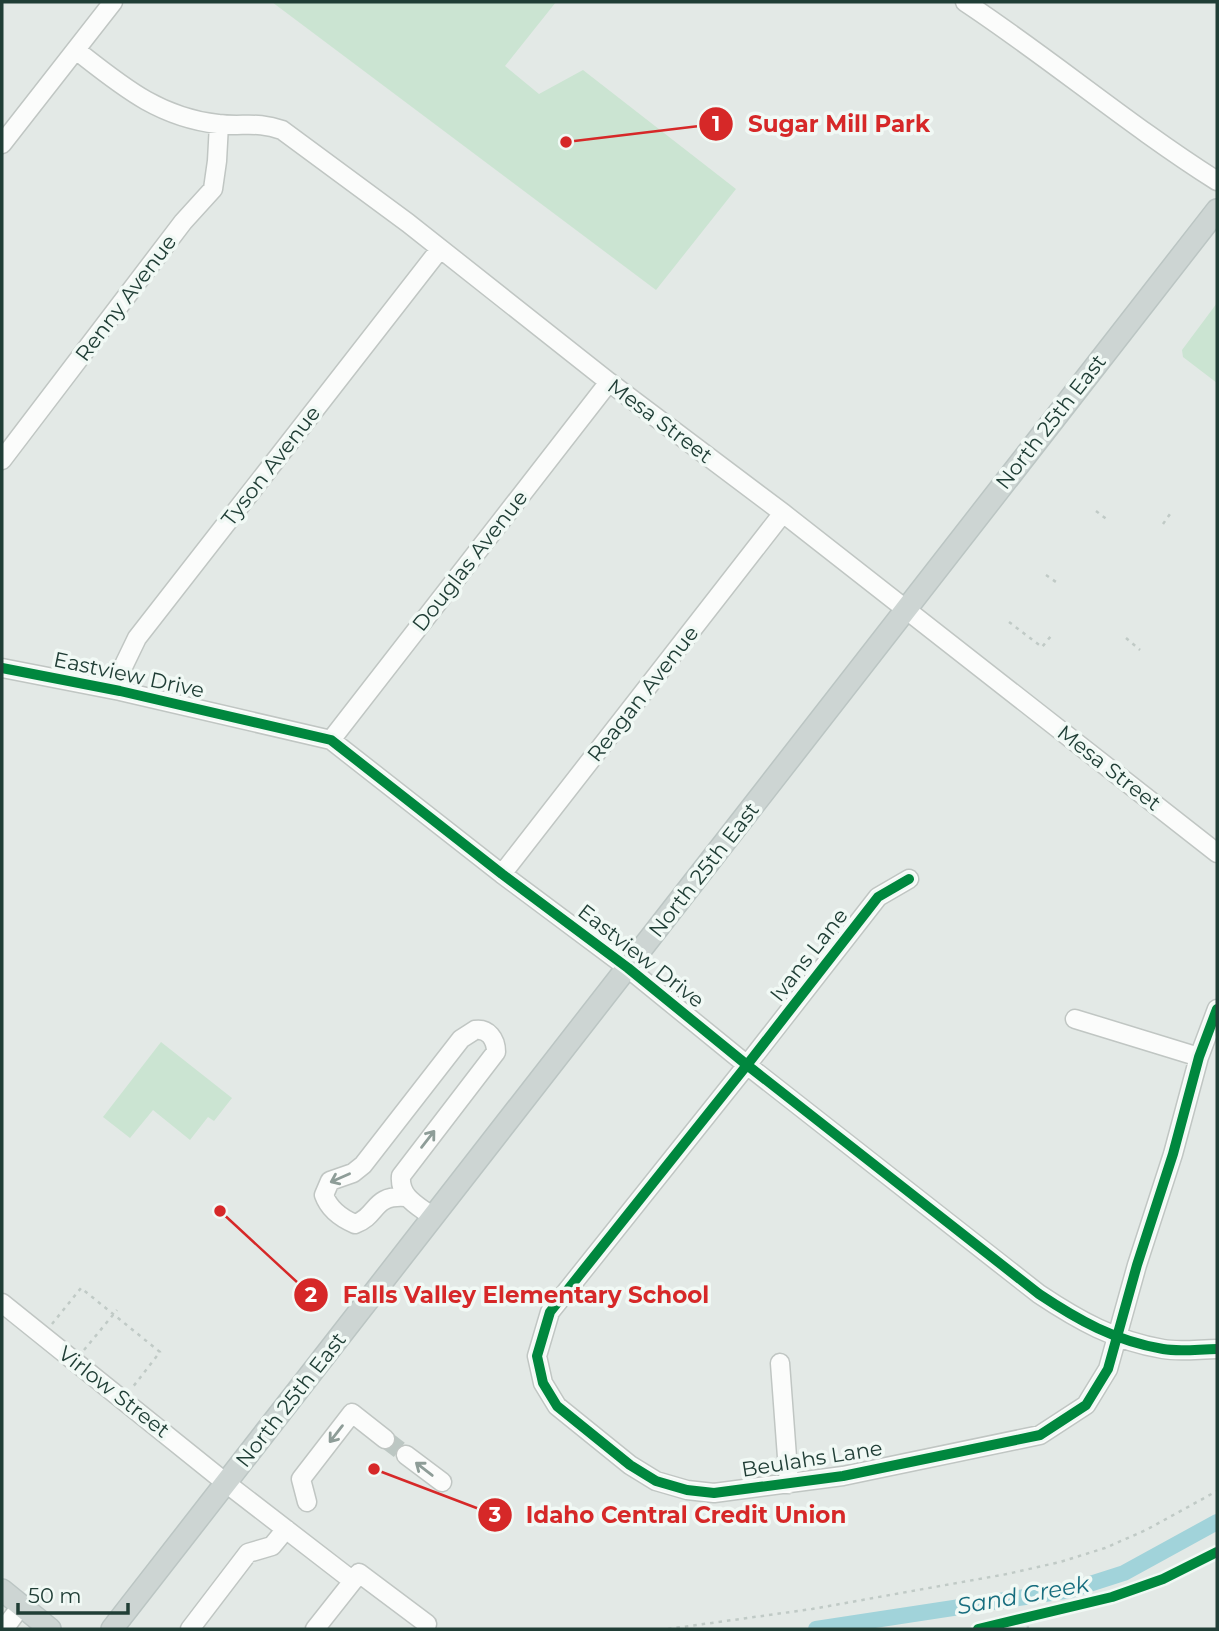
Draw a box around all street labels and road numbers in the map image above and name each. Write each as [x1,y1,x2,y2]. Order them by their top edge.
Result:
street label: Renny Avenue [70,229,181,366]
street label: North 25th East [990,349,1111,494]
street label: Mesa Street [603,373,717,468]
street label: Tyson Avenue [216,401,325,531]
street label: Douglas Avenue [407,485,532,636]
street label: Reagan Avenue [582,621,703,767]
street label: Eastview Drive [52,646,207,703]
street label: Mesa Street [1053,719,1166,816]
street label: North 25th East [643,797,764,942]
street label: Eastview Drive [573,899,709,1013]
street label: Ivans Lane [764,903,853,1006]
street label: North 25th East [230,1327,351,1472]
street label: Virlow Street [54,1340,175,1443]
street label: Beulahs Lane [740,1435,884,1482]

